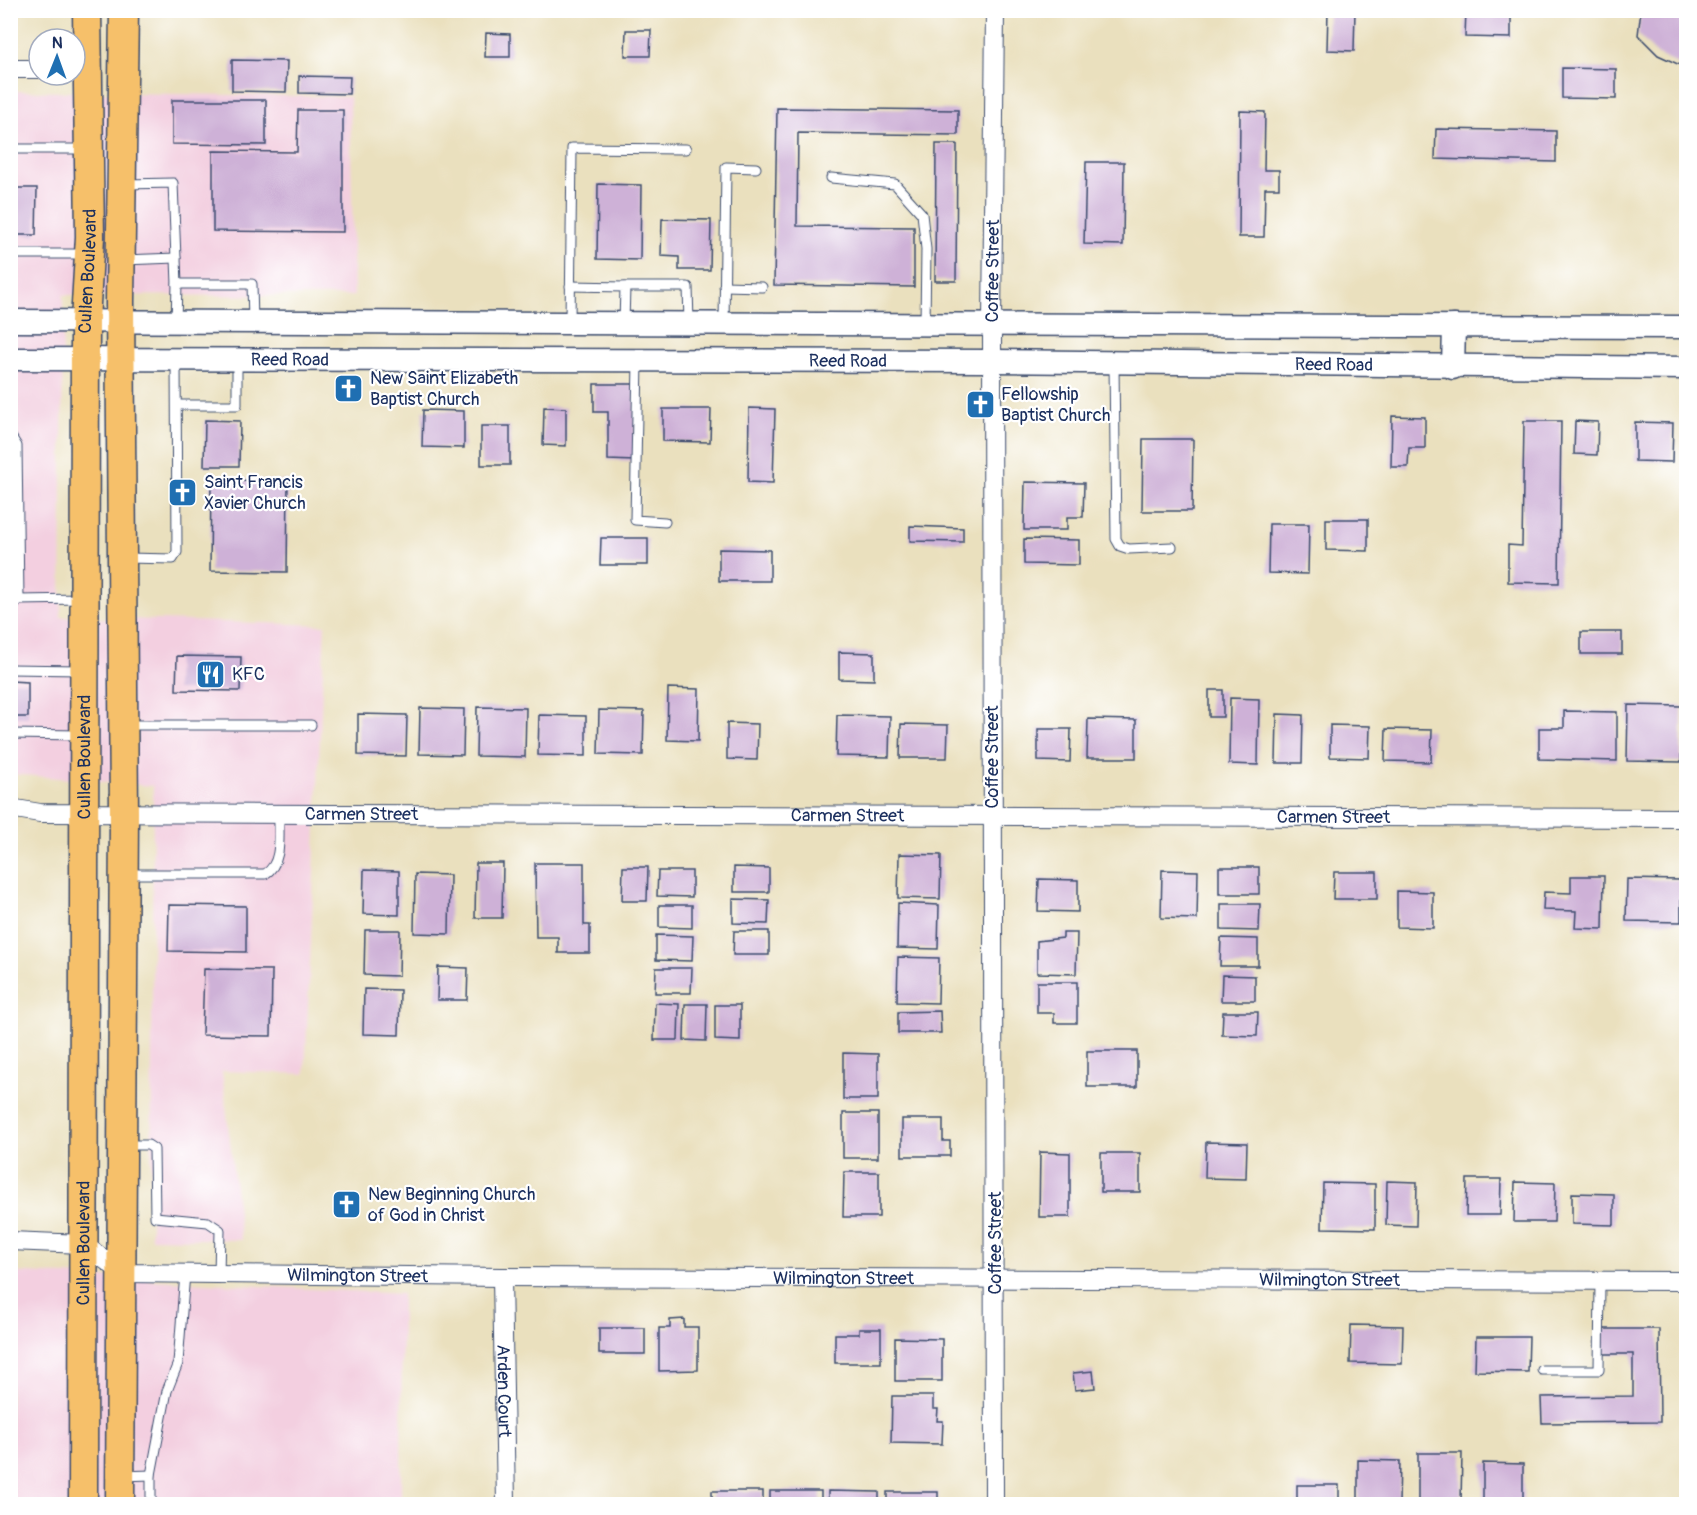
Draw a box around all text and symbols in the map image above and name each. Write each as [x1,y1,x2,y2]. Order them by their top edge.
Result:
north arrow [27,27,87,87]
text: N [52,33,63,53]
street label: Cullen Boulevard [73,209,102,333]
street label: Coffee Street [981,219,1005,323]
street label: Reed Road [251,348,329,371]
street label: Reed Road [809,349,887,372]
street label: Reed Road [1295,353,1373,376]
place label: New Saint Elizabeth Baptist Church [370,367,518,411]
church icon: New Saint Elizabeth Baptist Church [333,372,365,404]
place label: Fellowship Baptist Church [1001,383,1110,427]
church icon: Fellowship Baptist Church [964,388,996,420]
place label: Saint Francis Xavier Church [204,471,306,515]
church icon: Saint Francis Xavier Church [167,476,199,508]
restaurant icon: KFC [195,658,227,690]
place label: KFC [232,663,265,686]
street label: Cullen Boulevard [73,695,96,819]
street label: Coffee Street [981,705,1004,809]
street label: Carmen Street [305,802,419,826]
street label: Carmen Street [791,804,905,827]
street label: Carmen Street [1277,805,1391,829]
street label: Cullen Boulevard [72,1181,95,1305]
place label: New Beginning Church of God in Christ [368,1183,535,1227]
church icon: New Beginning Church of God in Christ [331,1188,363,1220]
street label: Coffee Street [984,1191,1007,1295]
street label: Wilmington Street [287,1263,429,1288]
street label: Wilmington Street [773,1266,915,1290]
street label: Wilmington Street [1259,1268,1401,1292]
street label: Arden Court [492,1344,516,1438]

